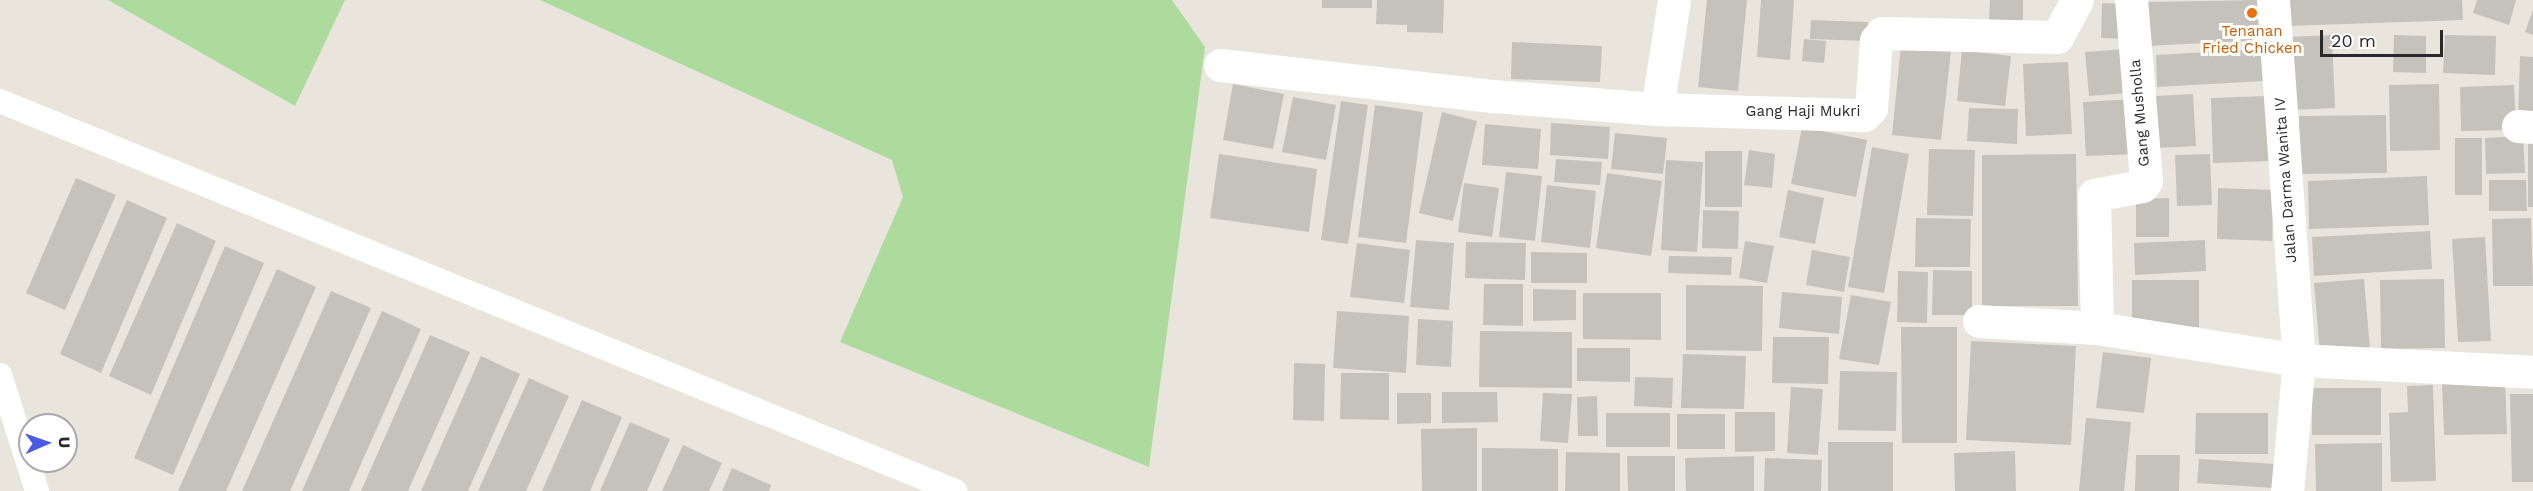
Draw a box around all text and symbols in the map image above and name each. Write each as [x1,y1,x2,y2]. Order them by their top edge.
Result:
marker: Tenanan Fried Chicken [2245,6,2259,20]
scale bar [2323,18,2446,56]
place label: Tenanan Fried Chicken [2202,22,2302,57]
text: 20 m [2331,30,2376,51]
street label: Gang Musholla [2126,59,2154,167]
street label: Jalan Darma Wanita IV [2271,96,2301,264]
street label: Gang Haji Mukri [1746,103,1860,121]
north arrow [18,413,78,473]
text: U [55,436,74,448]

